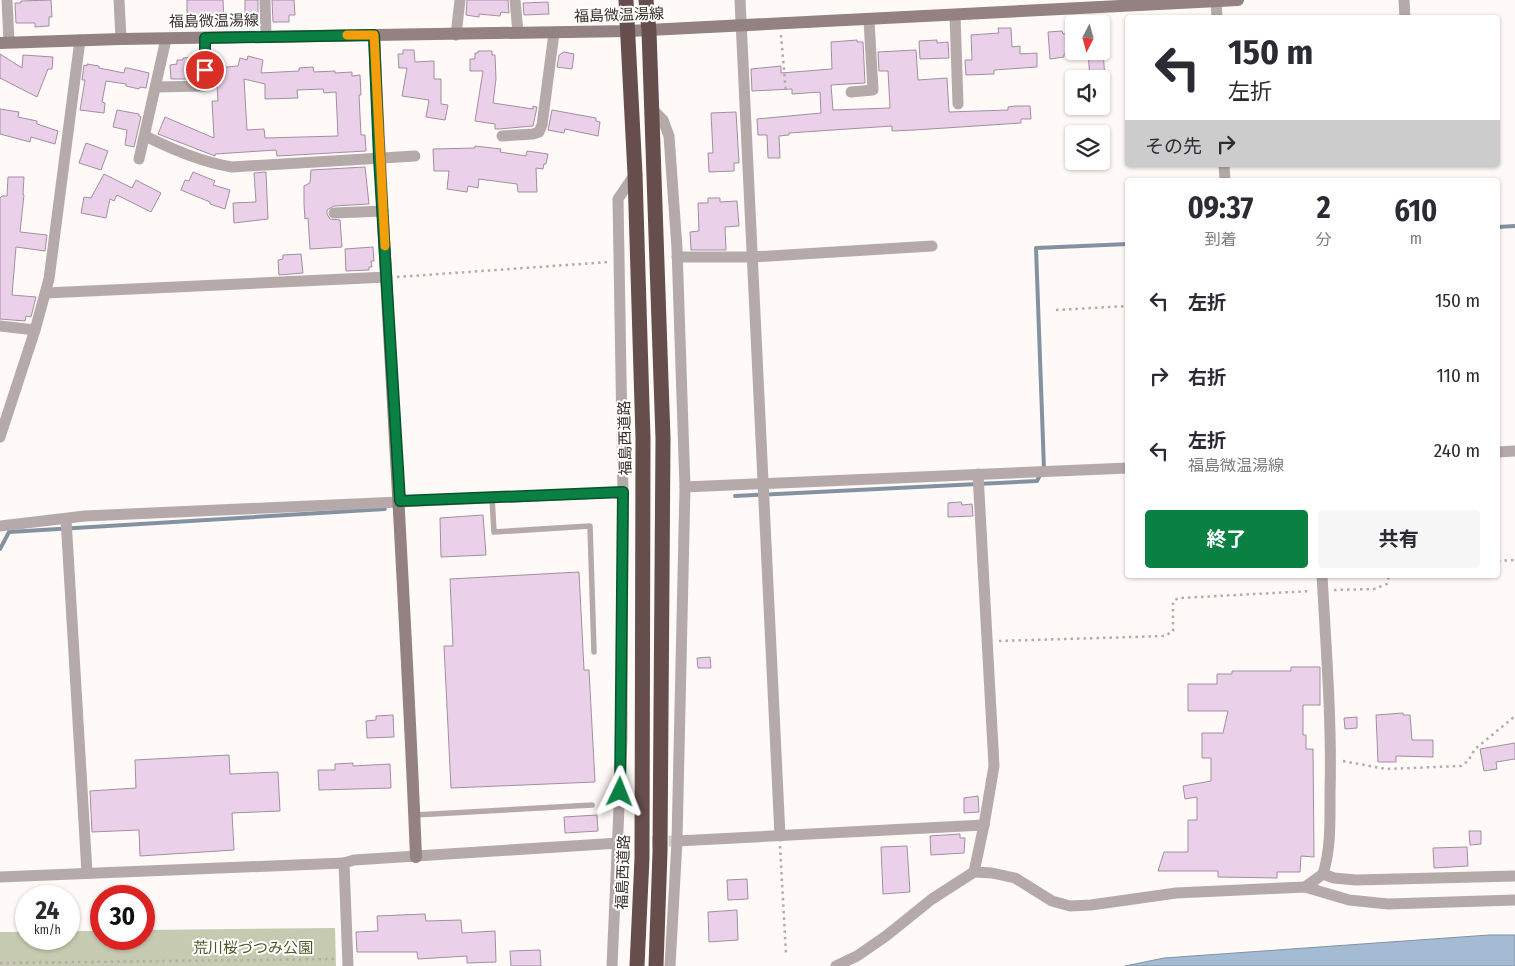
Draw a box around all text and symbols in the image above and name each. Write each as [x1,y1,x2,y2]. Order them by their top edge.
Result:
street label: 福島微温湯線 [574,4,664,26]
street label: 福島微温湯線 [169,11,259,31]
north arrow [1065,15,1110,60]
map controls [1065,15,1110,170]
text: 150 m [1228,31,1313,73]
icon: left [1145,35,1210,100]
pin [184,49,226,91]
icon: arrive [191,56,219,84]
button: sound [1065,70,1110,115]
text: 左折 [1228,78,1272,105]
button: layers [1065,125,1110,170]
icon: right [1212,130,1240,158]
text: その先 [1145,135,1202,158]
text: 09:37 [1187,190,1253,226]
text: 2 [1317,190,1331,226]
text: 610 [1394,193,1437,229]
text: m [1410,229,1422,248]
text: 到着 [1204,230,1236,249]
text: 分 [1316,230,1332,249]
icon: left [1145,287,1173,315]
text: 150 m [1435,289,1480,312]
text: 左折 [1188,291,1226,314]
icon: right [1145,362,1173,390]
text: 110 m [1436,364,1480,387]
text: 右折 [1188,366,1226,389]
street label: 福島西道路 [615,400,635,476]
text: 左折 [1188,429,1226,452]
icon: left [1145,437,1173,465]
text: 240 m [1434,439,1480,462]
text: 福島微温湯線 [1188,456,1284,475]
button: 終了 [1145,510,1308,568]
button: 共有 [1318,510,1480,568]
position arrow [593,765,645,817]
street label: 福島西道路 [613,834,633,910]
speed limit sign: 30 [90,885,155,950]
text: 24 [36,896,59,926]
text: km/h [34,923,61,937]
park label: 荒川桜づつみ公園 [193,939,313,957]

